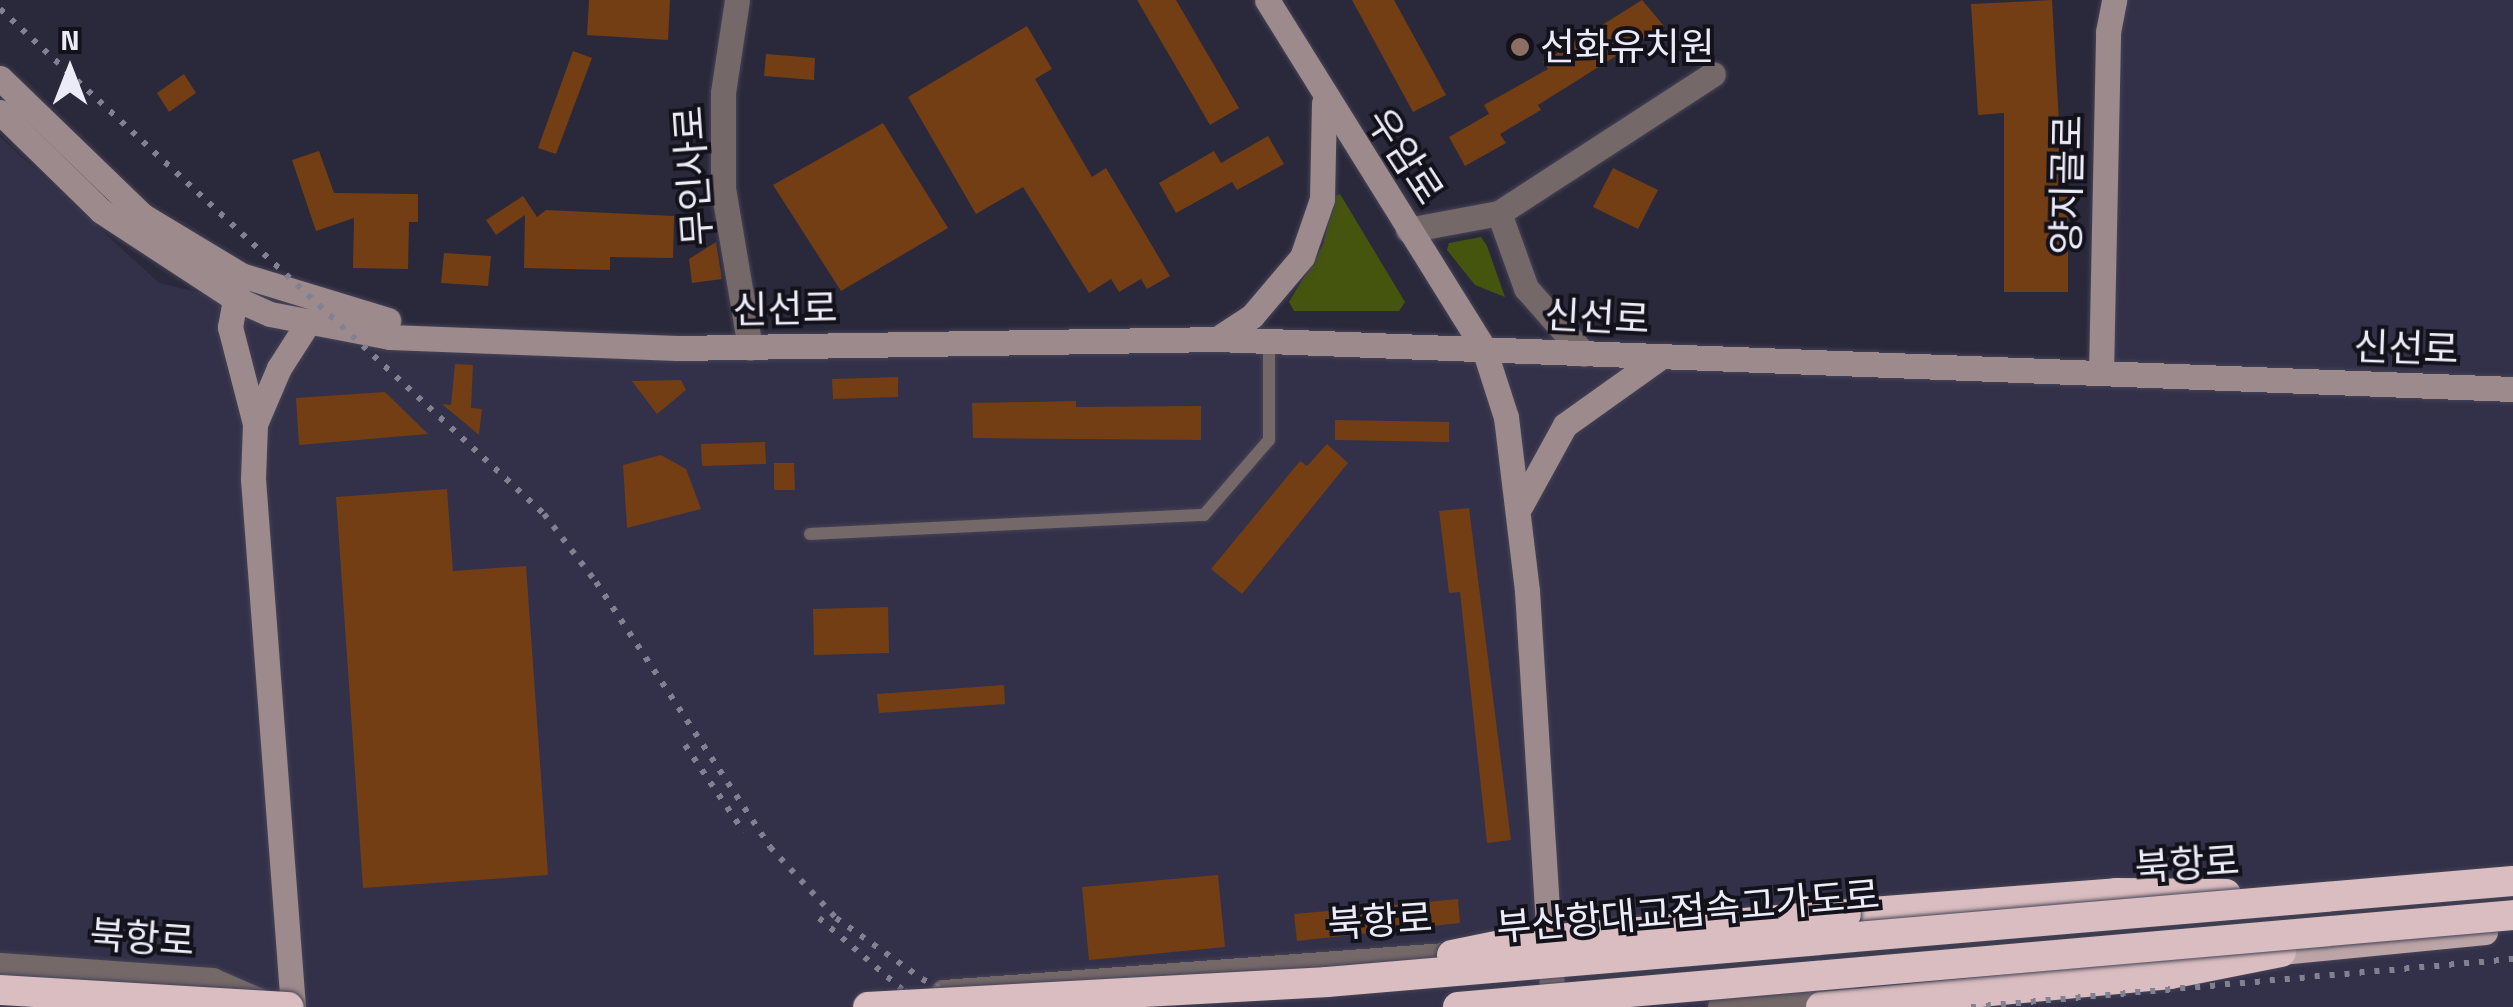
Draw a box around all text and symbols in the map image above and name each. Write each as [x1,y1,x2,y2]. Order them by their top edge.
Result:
text: N [60,18,80,61]
north arrow [20,20,120,120]
place label: 선화유치원 [1540,24,1715,70]
marker: 선화유치원 [1509,36,1531,58]
street label: 우암로 [1357,100,1453,212]
street label: 무인사로 [665,105,721,247]
street label: 양지골로 [2043,115,2091,255]
street label: 신선로 [732,285,838,333]
street label: 신선로 [1543,291,1651,343]
street label: 신선로 [2353,323,2459,373]
street label: 북항로 [2133,838,2241,890]
street label: 부산항대교접속고가도로 [1494,872,1882,950]
street label: 북항로 [1326,895,1434,947]
street label: 북항로 [88,912,196,964]

